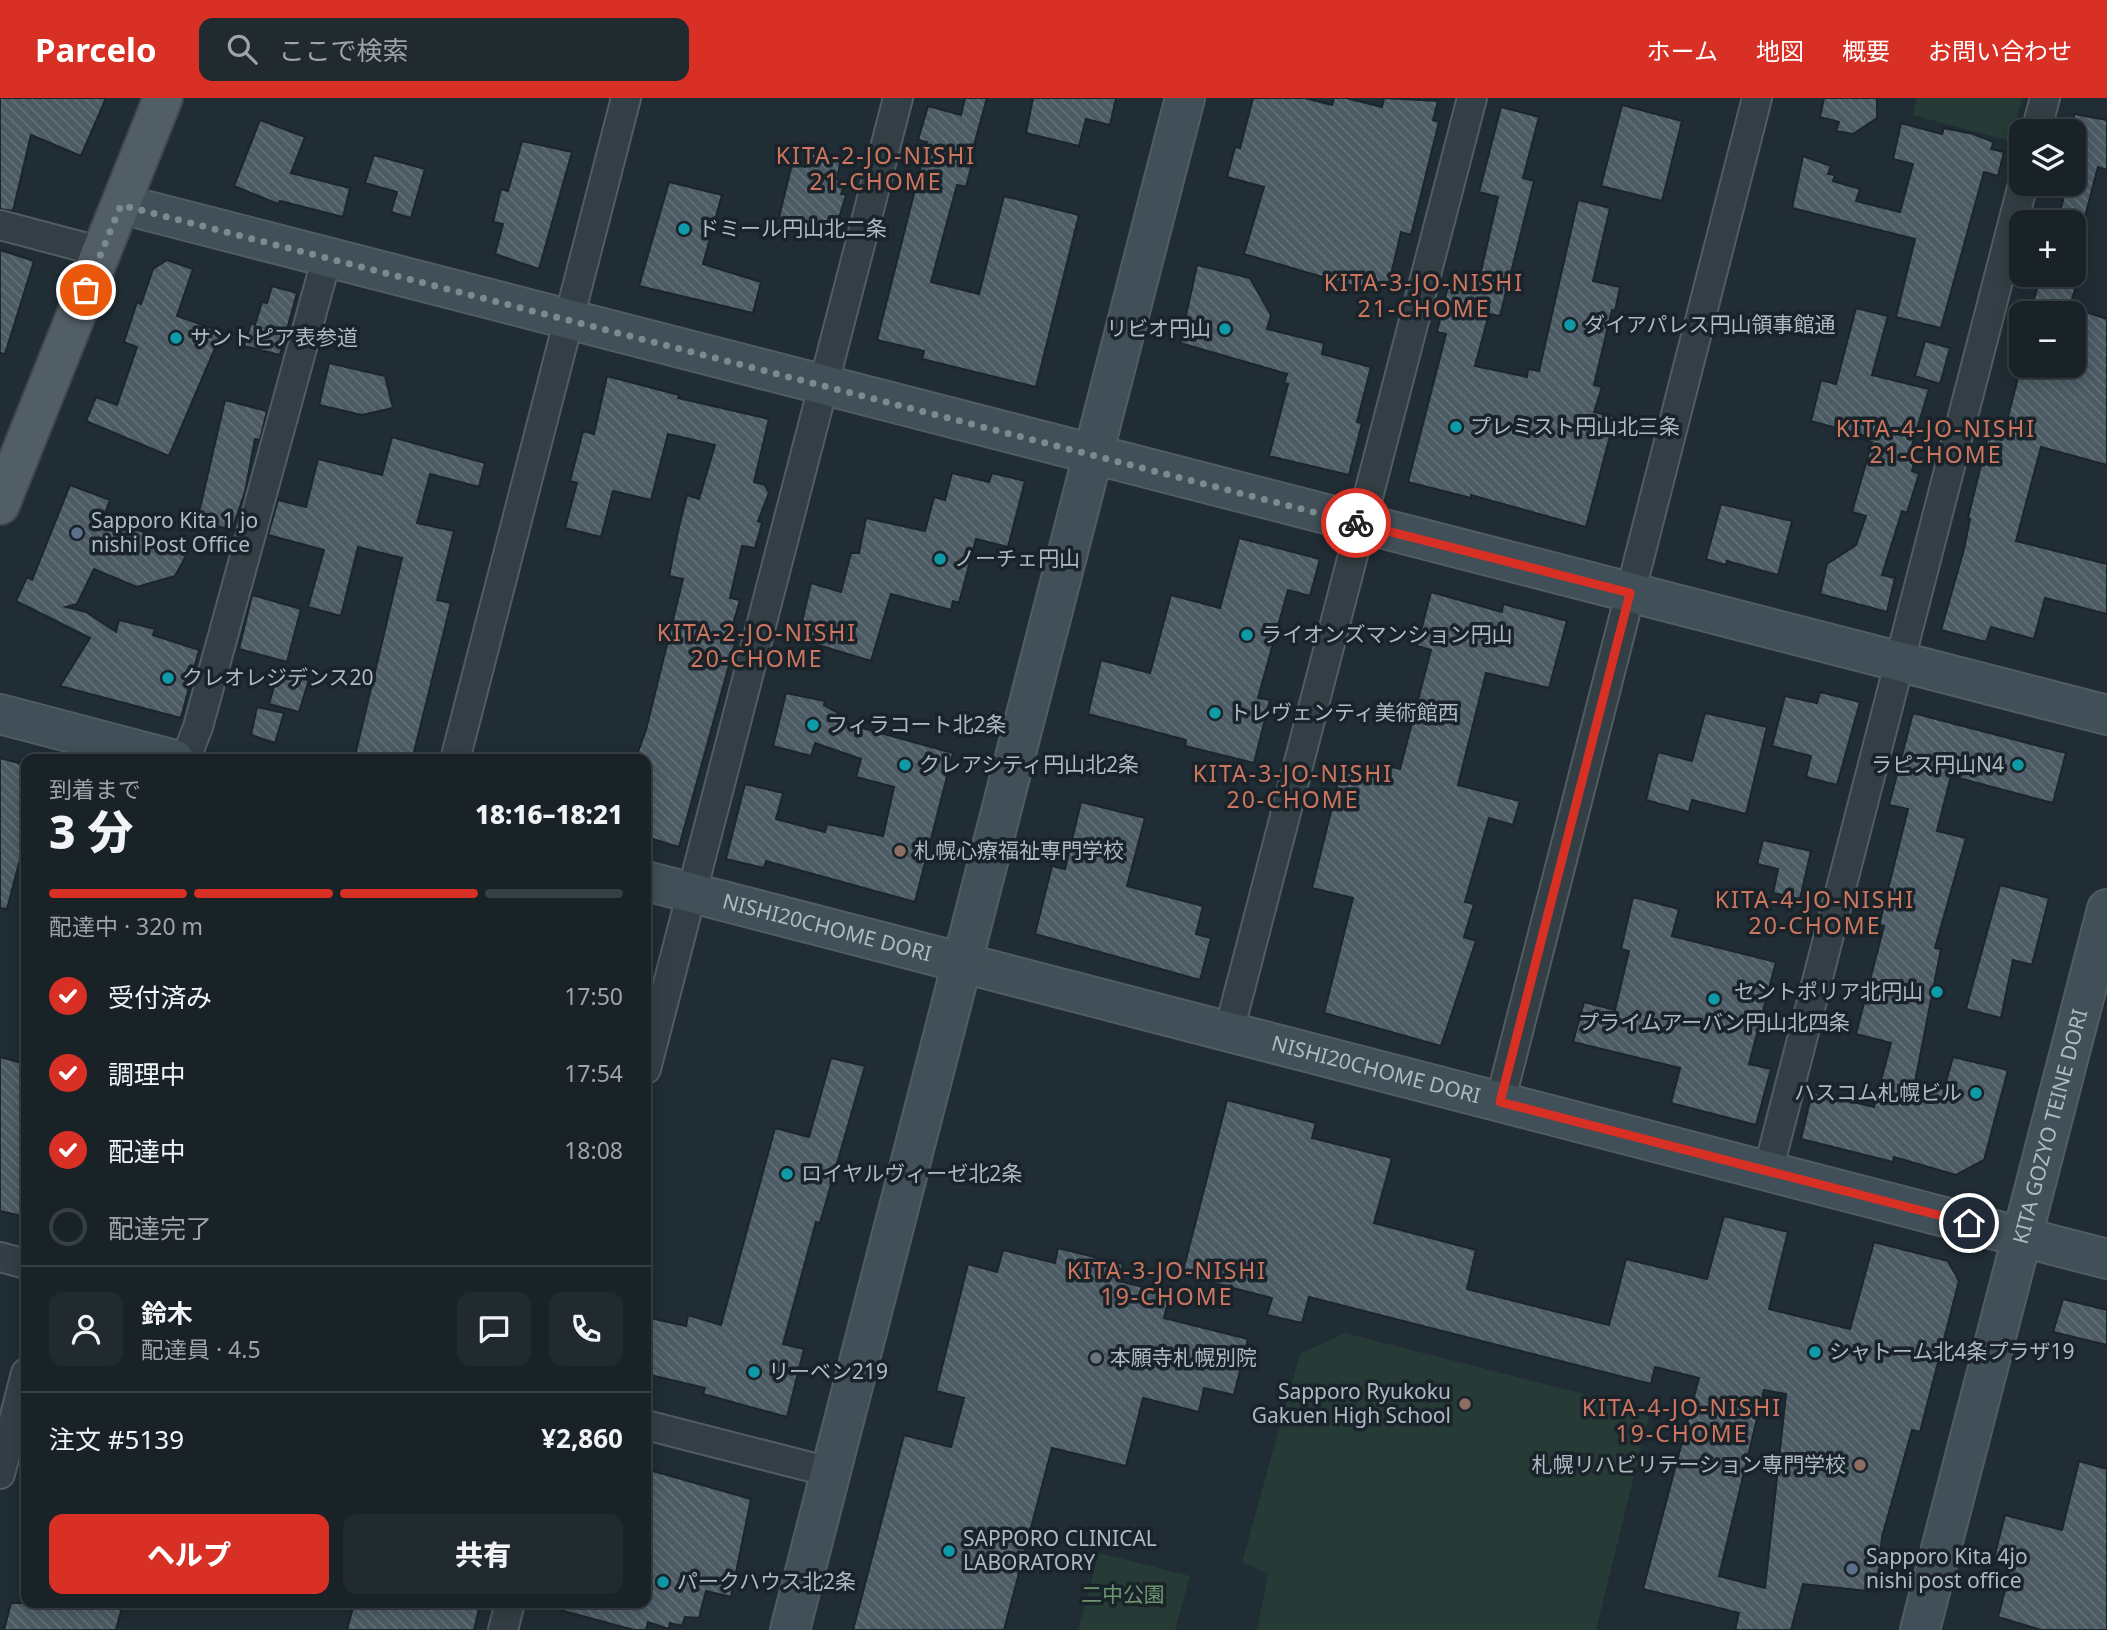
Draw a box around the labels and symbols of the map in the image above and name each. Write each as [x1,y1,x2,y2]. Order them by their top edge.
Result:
district label: KITA-2-JO-NISHI 21-CHOME [776,139,976,197]
place label: ドミール円山北二条 [698,214,887,242]
marker: ドミール円山北二条 [676,221,692,237]
pin [56,260,116,320]
district label: KITA-3-JO-NISHI 21-CHOME [1324,266,1524,324]
place label: ダイアパレス円山領事館通 [1584,310,1836,338]
place label: リビオ円山 [1106,314,1211,342]
marker: ダイアパレス円山領事館通 [1562,317,1578,333]
marker: リビオ円山 [1217,321,1233,337]
place label: サントピア表参道 [190,323,358,351]
marker: サントピア表参道 [168,330,184,346]
place label: プレミスト円山北三条 [1470,412,1680,440]
district label: KITA-4-JO-NISHI 21-CHOME [1836,412,2036,470]
marker: プレミスト円山北三条 [1448,419,1464,435]
courier [1321,488,1391,558]
place label: Sapporo Kita 1 jo nishi Post Office [91,506,258,558]
marker: Sapporo Kita 1 jo nishi Post Office [69,525,85,541]
place label: ノーチェ円山 [954,544,1080,572]
marker: ノーチェ円山 [932,551,948,567]
district label: KITA-2-JO-NISHI 20-CHOME [657,616,857,674]
place label: ライオンズマンション円山 [1261,620,1513,648]
marker: ライオンズマンション円山 [1239,627,1255,643]
place label: クレオレジデンス20 [182,663,374,691]
marker: クレオレジデンス20 [160,670,176,686]
place label: トレヴェンティ美術館西 [1229,698,1459,726]
marker: トレヴェンティ美術館西 [1207,705,1223,721]
place label: フィラコート北2条 [827,710,1007,738]
marker: フィラコート北2条 [805,717,821,733]
place label: クレアシティ円山北2条 [919,750,1139,778]
place label: ラピス円山N4 [1871,750,2004,778]
marker: クレアシティ円山北2条 [897,757,913,773]
district label: KITA-3-JO-NISHI 20-CHOME [1193,757,1393,815]
marker: ラピス円山N4 [2010,757,2026,773]
place label: 札幌心療福祉専門学校 [914,836,1124,864]
marker: 札幌心療福祉専門学校 [892,843,908,859]
district label: KITA-4-JO-NISHI 20-CHOME [1715,883,1915,941]
street label: NISHI20CHOME DORI [720,886,935,967]
place label: セントポリア北円山 [1734,977,1923,1005]
marker: セントポリア北円山 [1929,984,1945,1000]
marker: プライムアーバン円山北四条 [1706,991,1722,1007]
street label: KITA GOZYO TEINE DORI [2006,1006,2093,1247]
place label: プライムアーバン円山北四条 [1578,1008,1850,1036]
street label: NISHI20CHOME DORI [1269,1028,1484,1109]
place label: ハスコム札幌ビル [1794,1078,1962,1106]
marker: ハスコム札幌ビル [1968,1085,1984,1101]
place label: ロイヤルヴィーゼ北2条 [801,1159,1022,1187]
marker: ロイヤルヴィーゼ北2条 [779,1166,795,1182]
pin [1939,1193,1999,1253]
district label: KITA-3-JO-NISHI 19-CHOME [1067,1254,1267,1312]
place label: シャトーム北4条プラザ19 [1829,1337,2074,1365]
place label: 本願寺札幌別院 [1110,1343,1257,1371]
marker: シャトーム北4条プラザ19 [1807,1344,1823,1360]
marker: 本願寺札幌別院 [1088,1350,1104,1366]
place label: リーベン219 [768,1357,888,1385]
marker: リーベン219 [746,1364,762,1380]
place label: Sapporo Ryukoku Gakuen High School [1252,1377,1451,1429]
district label: KITA-4-JO-NISHI 19-CHOME [1582,1391,1782,1449]
marker: Sapporo Ryukoku Gakuen High School [1457,1396,1473,1412]
place label: 札幌リハビリテーション専門学校 [1531,1450,1846,1478]
marker: 札幌リハビリテーション専門学校 [1852,1457,1868,1473]
place label: SAPPORO CLINICAL LABORATORY [963,1524,1157,1576]
place label: Sapporo Kita 4jo nishi post office [1866,1542,2028,1594]
marker: SAPPORO CLINICAL LABORATORY [941,1543,957,1559]
marker: Sapporo Kita 4jo nishi post office [1844,1561,1860,1577]
place label: パークハウス北2条 [677,1567,856,1595]
marker: パークハウス北2条 [655,1574,671,1590]
park label: 二中公園 [1081,1580,1165,1608]

